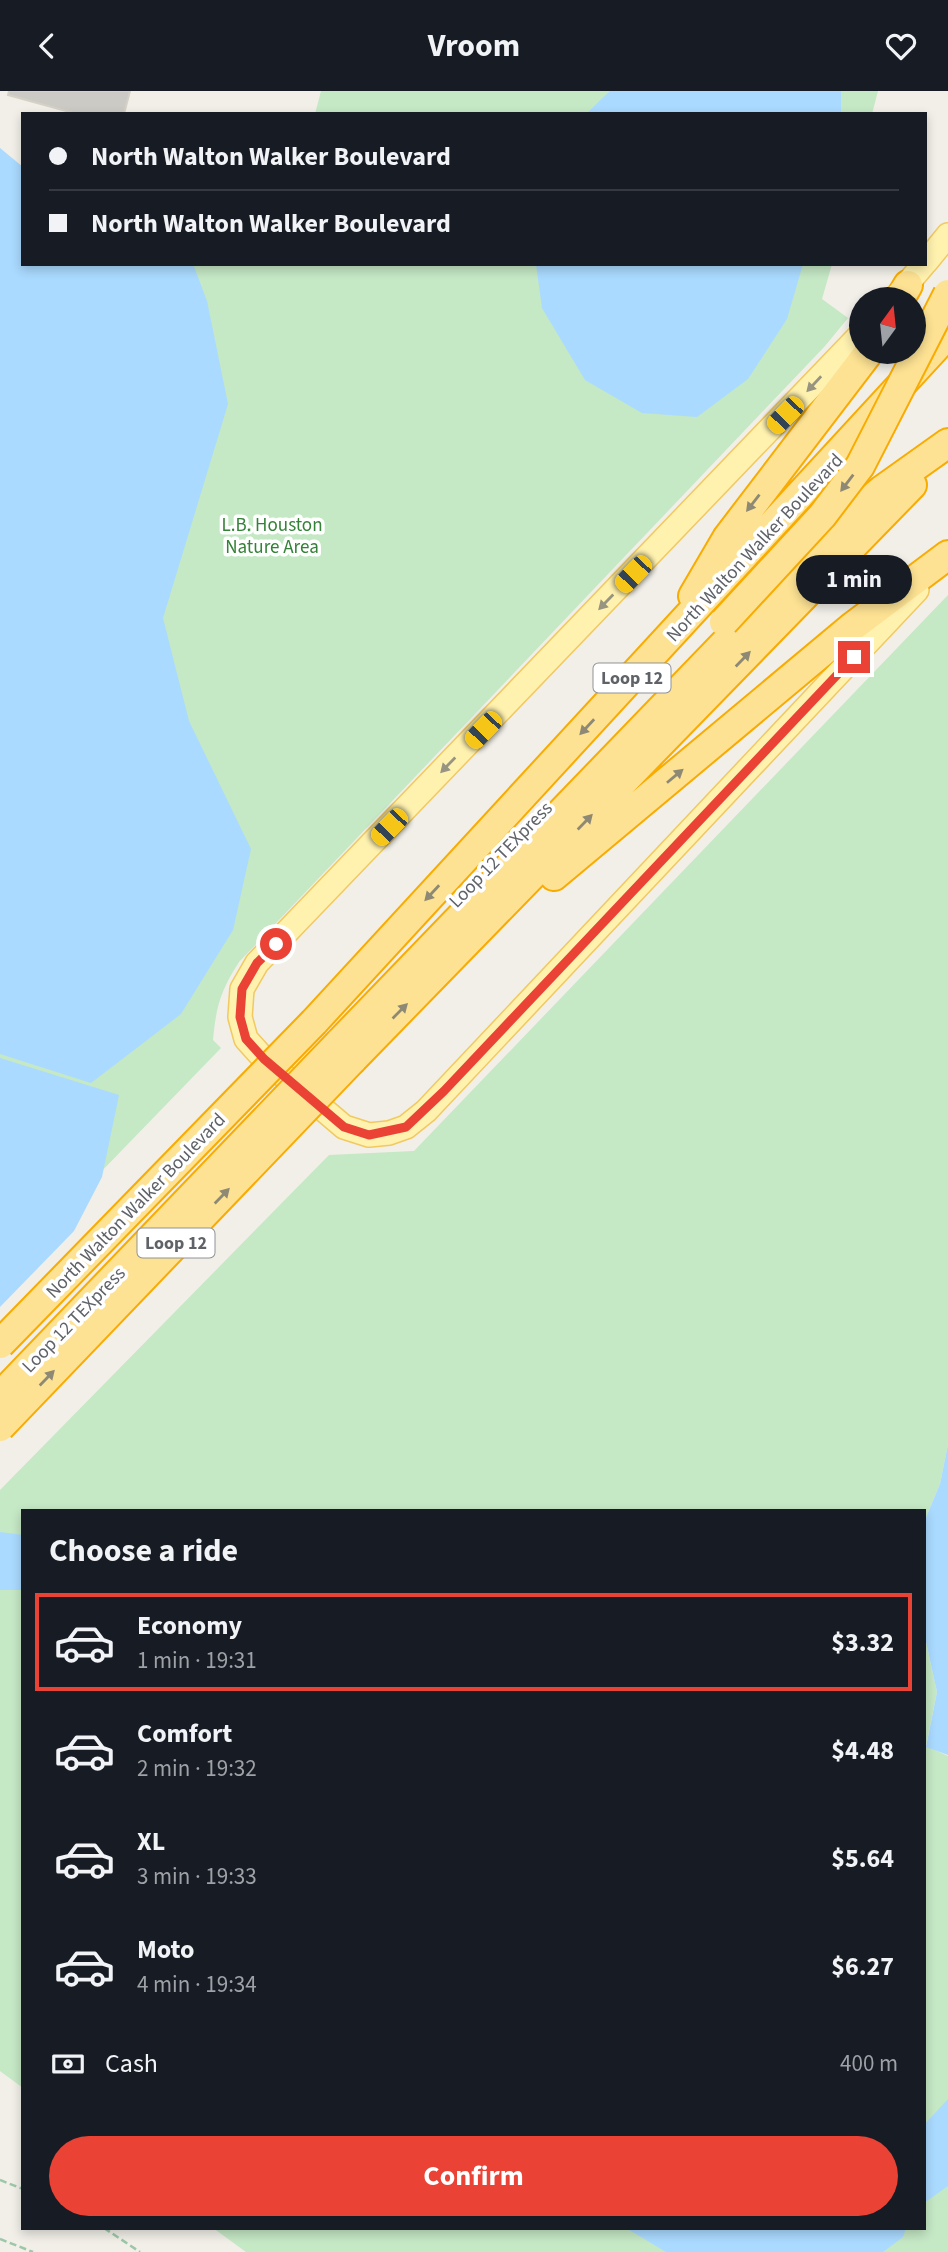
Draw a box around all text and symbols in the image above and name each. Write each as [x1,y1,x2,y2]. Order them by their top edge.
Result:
text: Vroom [428,23,520,69]
icon: back [28,27,66,65]
icon: heart [882,27,920,65]
text: North Walton Walker Boulevard [91,138,451,175]
text: North Walton Walker Boulevard [91,205,451,242]
north arrow [849,287,926,364]
map controls [849,287,926,364]
one-way arrow [806,375,822,393]
car [763,393,808,437]
street label: North Walton Walker Boulevard [660,448,850,648]
one-way arrow [840,474,854,492]
one-way arrow [747,494,761,512]
park label: L.B. Houston Nature Area [221,512,323,561]
car [611,552,656,596]
callout: 1 min [796,555,912,605]
text: 1 min [826,563,882,596]
one-way arrow [599,593,615,610]
route end [838,641,870,673]
one-way arrow [735,651,752,668]
road number: Loop 12 [594,663,670,693]
car [461,708,506,752]
one-way arrow [579,718,595,736]
one-way arrow [440,757,457,774]
one-way arrow [665,768,683,783]
street label: Loop 12 TEXpress [443,796,559,914]
car [367,805,412,849]
one-way arrow [576,814,593,831]
one-way arrow [425,884,441,901]
route start [260,928,292,960]
one-way arrow [392,1003,408,1020]
street label: North Walton Walker Boulevard [40,1107,232,1305]
one-way arrow [213,1188,229,1205]
road number: Loop 12 [138,1229,214,1258]
street label: Loop 12 TEXpress [16,1261,132,1379]
one-way arrow [39,1370,55,1387]
text: Choose a ride [49,1528,238,1574]
text: Economy [137,1607,242,1644]
icon: car [53,1611,116,1674]
text: $3.32 [831,1624,894,1661]
text: 1 min · 19:31 [137,1644,257,1677]
text: Comfort [137,1715,232,1752]
icon: car [53,1719,116,1782]
text: $4.48 [831,1732,894,1769]
text: 2 min · 19:32 [137,1752,257,1785]
text: XL [137,1823,165,1860]
icon: car [53,1827,116,1890]
text: $5.64 [831,1840,894,1877]
text: 3 min · 19:33 [137,1860,257,1893]
text: Moto [137,1931,194,1968]
icon: car [53,1935,116,1998]
text: $6.27 [831,1948,894,1985]
text: 4 min · 19:34 [137,1968,257,2001]
icon: cash [49,2045,87,2083]
text: Cash [105,2045,158,2082]
text: 400 m [840,2047,898,2080]
button: Confirm [49,2136,898,2216]

